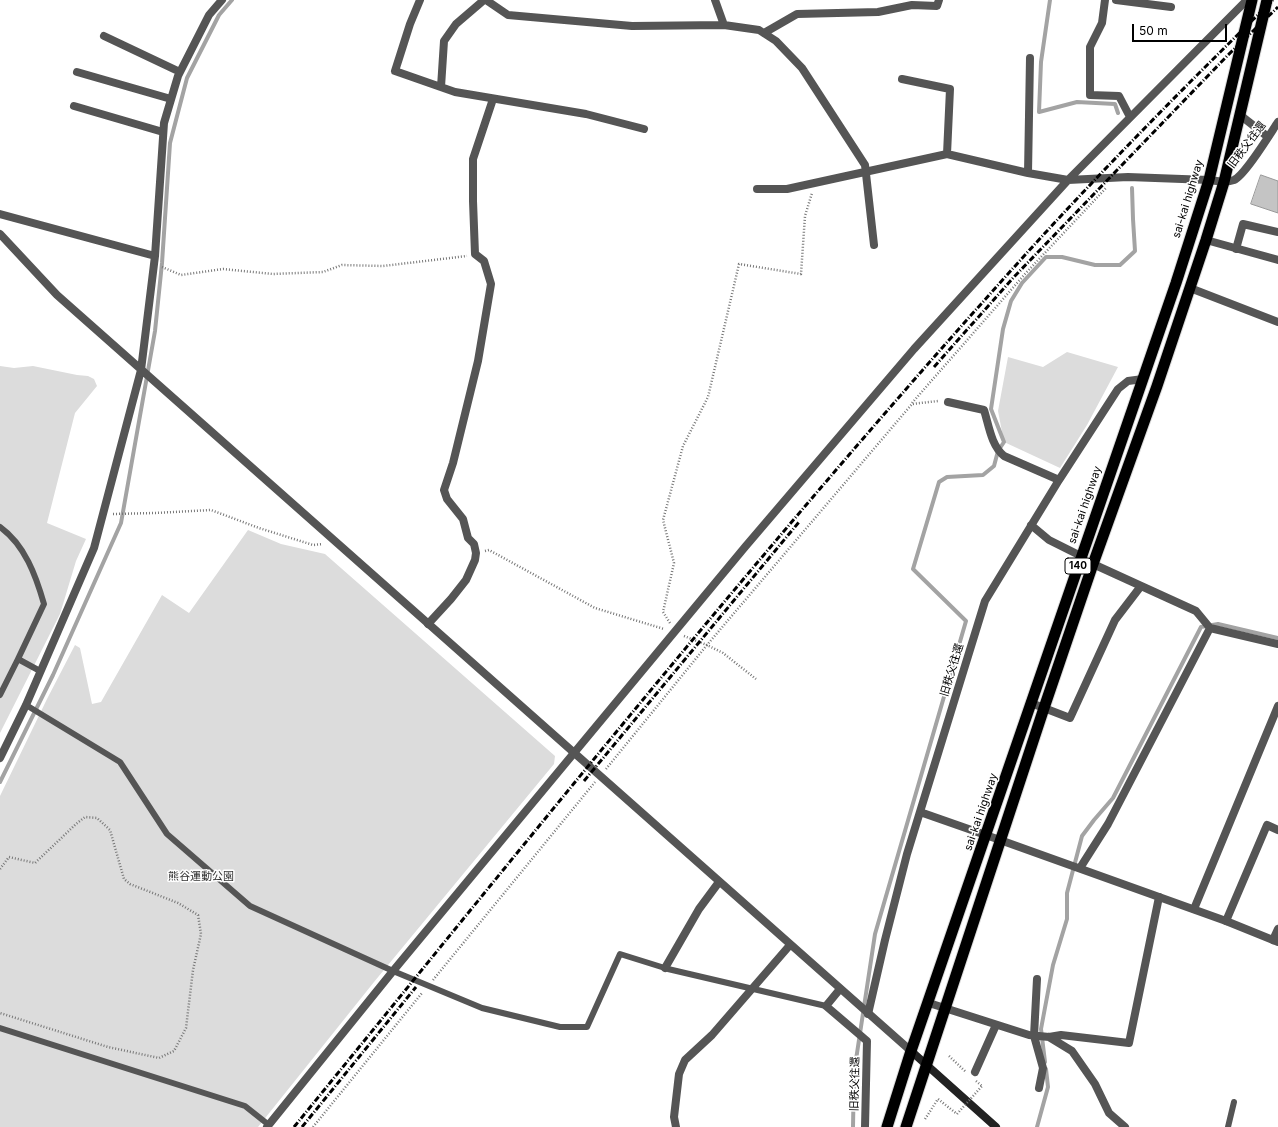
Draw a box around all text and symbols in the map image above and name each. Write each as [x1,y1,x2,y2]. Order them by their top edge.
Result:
scale bar [1134,16,1229,42]
text: 50 m [1139,23,1168,38]
street label: 旧秩父往還 [1225,119,1269,171]
street label: sai-kai highway [1170,158,1206,240]
street label: sai-kai highway [1066,464,1104,546]
road number: 140 [1065,558,1091,574]
street label: 旧秩父往還 [938,642,966,698]
street label: sai-kai highway [962,771,1000,853]
park label: 熊谷運動公園 [168,870,234,884]
street label: 旧秩父往還 [848,1056,862,1112]

